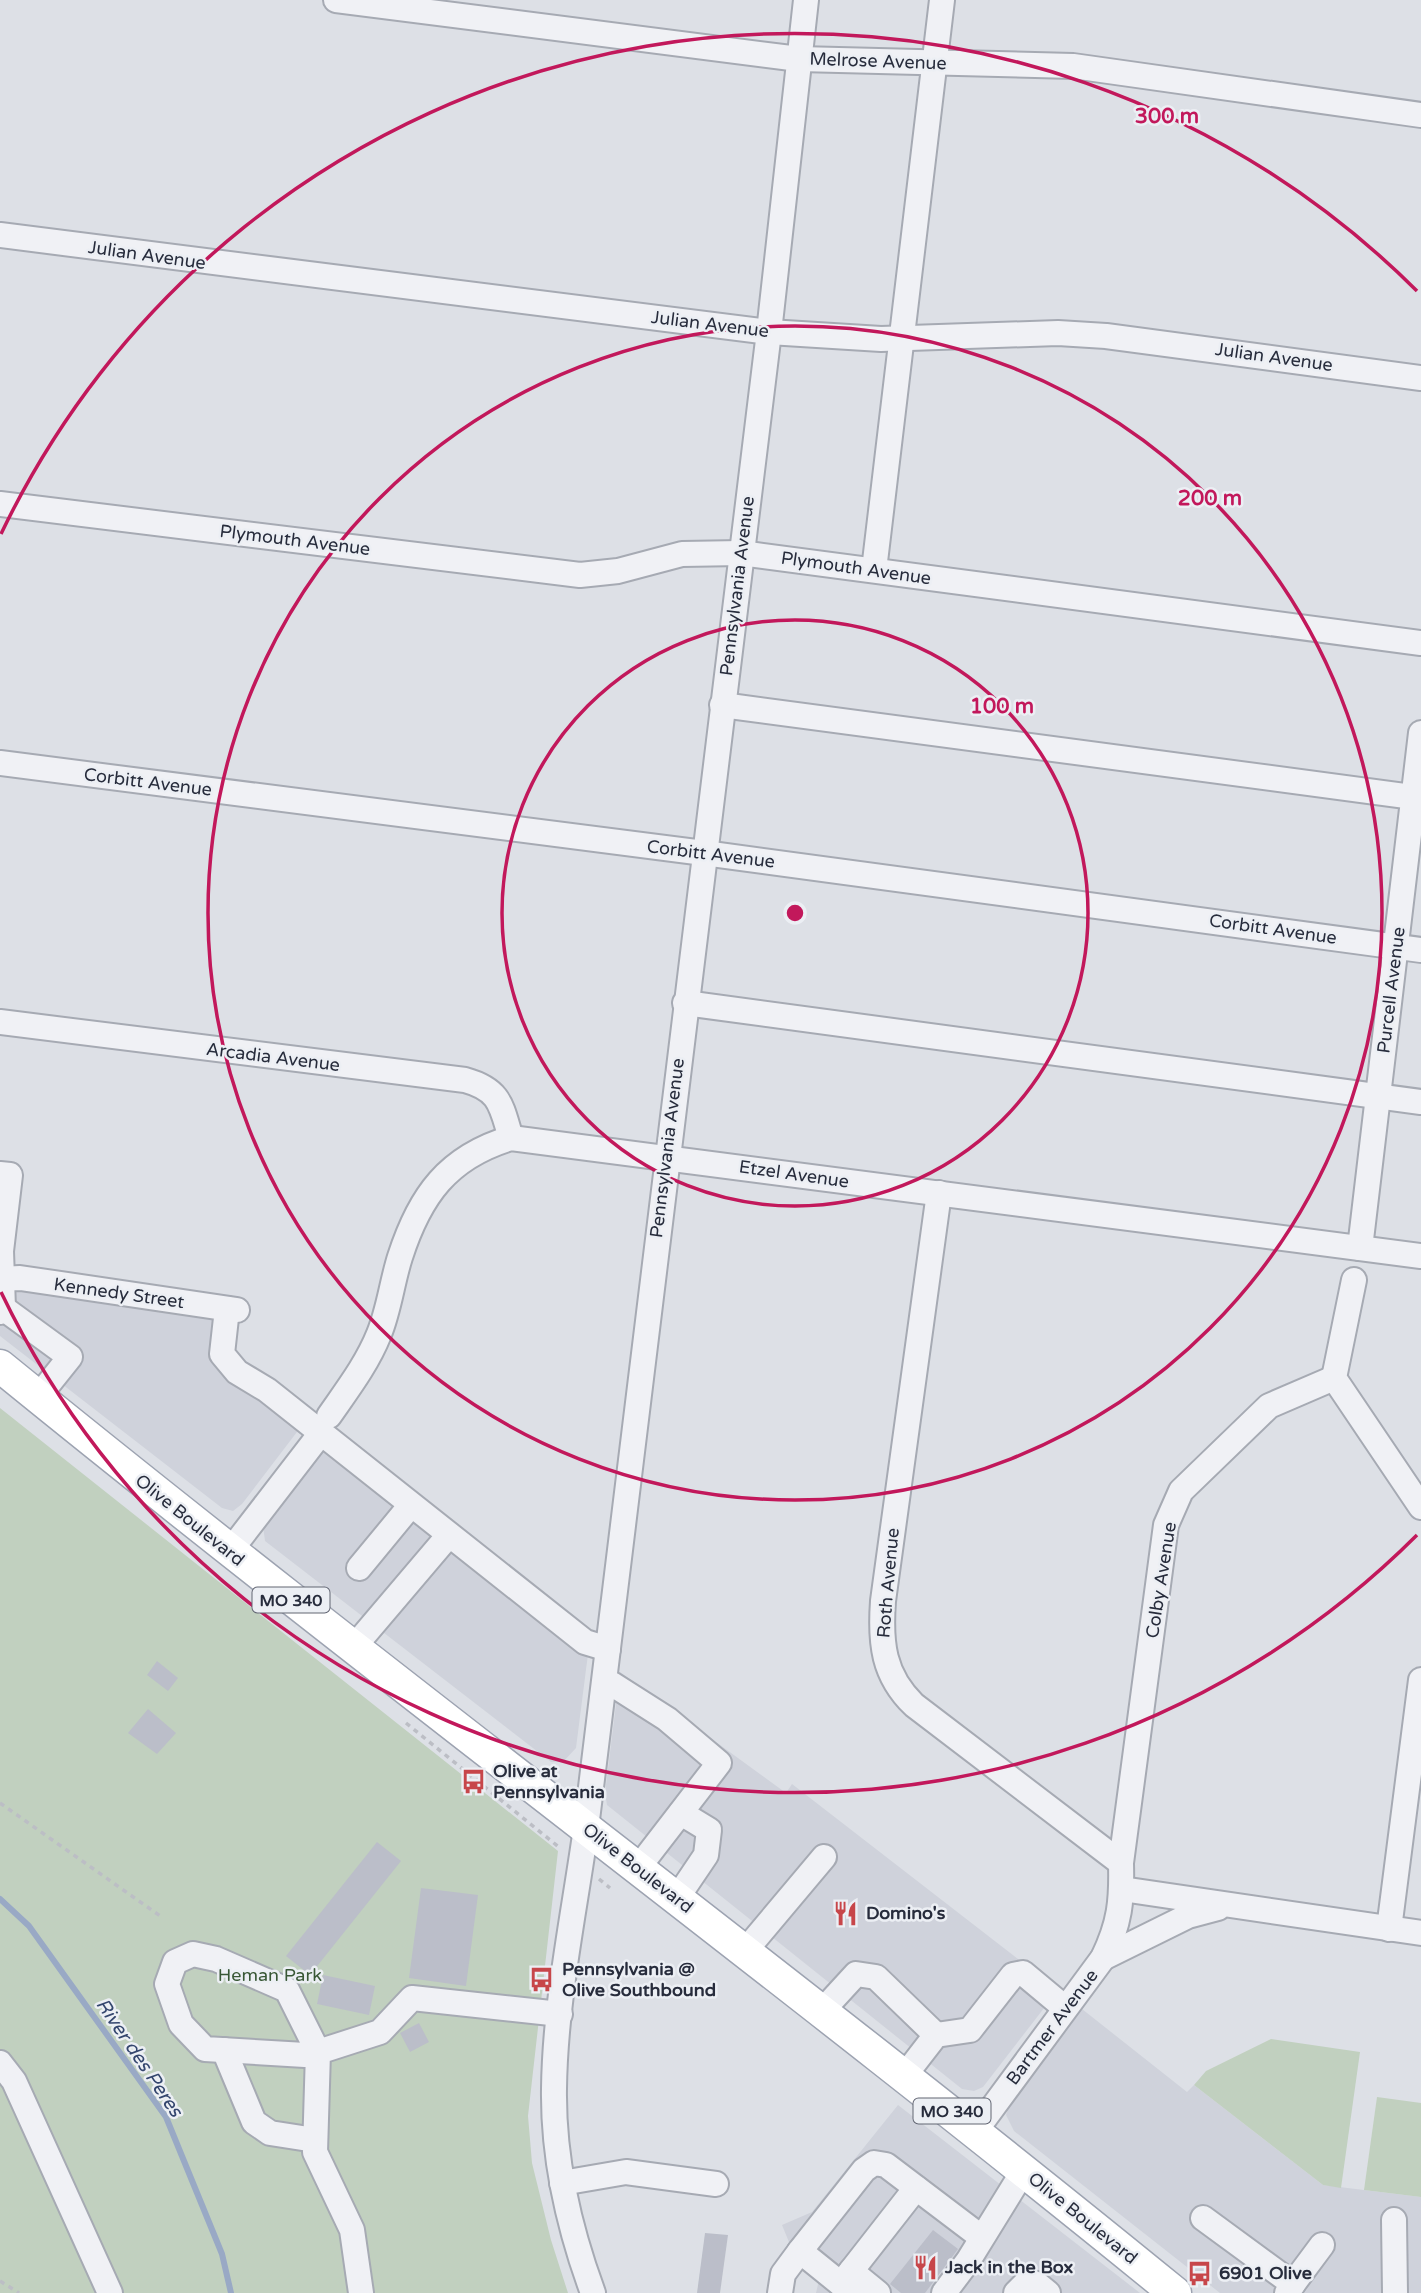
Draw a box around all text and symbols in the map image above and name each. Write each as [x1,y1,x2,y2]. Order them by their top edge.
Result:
street label: Melrose Avenue [809,48,947,74]
text: 300 m [1135,104,1199,129]
street label: Julian Avenue [87,236,207,274]
street label: Julian Avenue [650,306,770,342]
street label: Julian Avenue [1214,338,1334,376]
text: 200 m [1178,486,1242,511]
street label: Pennsylvania Avenue [715,495,759,677]
street label: Plymouth Avenue [218,520,372,560]
street label: Plymouth Avenue [779,547,933,589]
text: 100 m [970,694,1034,719]
street label: Corbitt Avenue [83,763,213,801]
street label: Corbitt Avenue [646,835,776,873]
centre of rings [783,901,807,925]
street label: Corbitt Avenue [1208,909,1338,949]
street label: Purcell Avenue [1372,925,1410,1055]
street label: Arcadia Avenue [205,1038,341,1076]
street label: Pennsylvania Avenue [645,1057,689,1239]
street label: Etzel Avenue [738,1155,850,1193]
street label: Kennedy Street [52,1273,186,1313]
street label: Olive Boulevard [131,1469,249,1571]
street label: Colby Avenue [1141,1520,1181,1640]
street label: Roth Avenue [872,1527,904,1639]
road number: MO 340 [252,1588,330,1612]
place label: Olive at Pennsylvania [493,1760,605,1803]
bus stop icon: Olive at Pennsylvania [459,1767,487,1795]
street label: Olive Boulevard [578,1818,698,1918]
restaurant icon: Domino's [832,1899,860,1927]
place label: Domino's [866,1902,946,1924]
place label: Pennsylvania @ Olive Southbound [562,1958,716,2001]
park label: Heman Park [218,1964,322,1986]
bus stop icon: Pennsylvania @ Olive Southbound [528,1965,556,1993]
street label: Bartmer Avenue [1001,1965,1103,2089]
water label: River des Peres [91,1994,188,2123]
road number: MO 340 [914,2098,990,2124]
street label: Olive Boulevard [1024,2167,1142,2269]
restaurant icon: Jack in the Box [911,2253,939,2281]
place label: Jack in the Box [944,2256,1074,2278]
bus stop icon: 6901 Olive [1185,2259,1213,2287]
place label: 6901 Olive [1219,2262,1312,2284]

